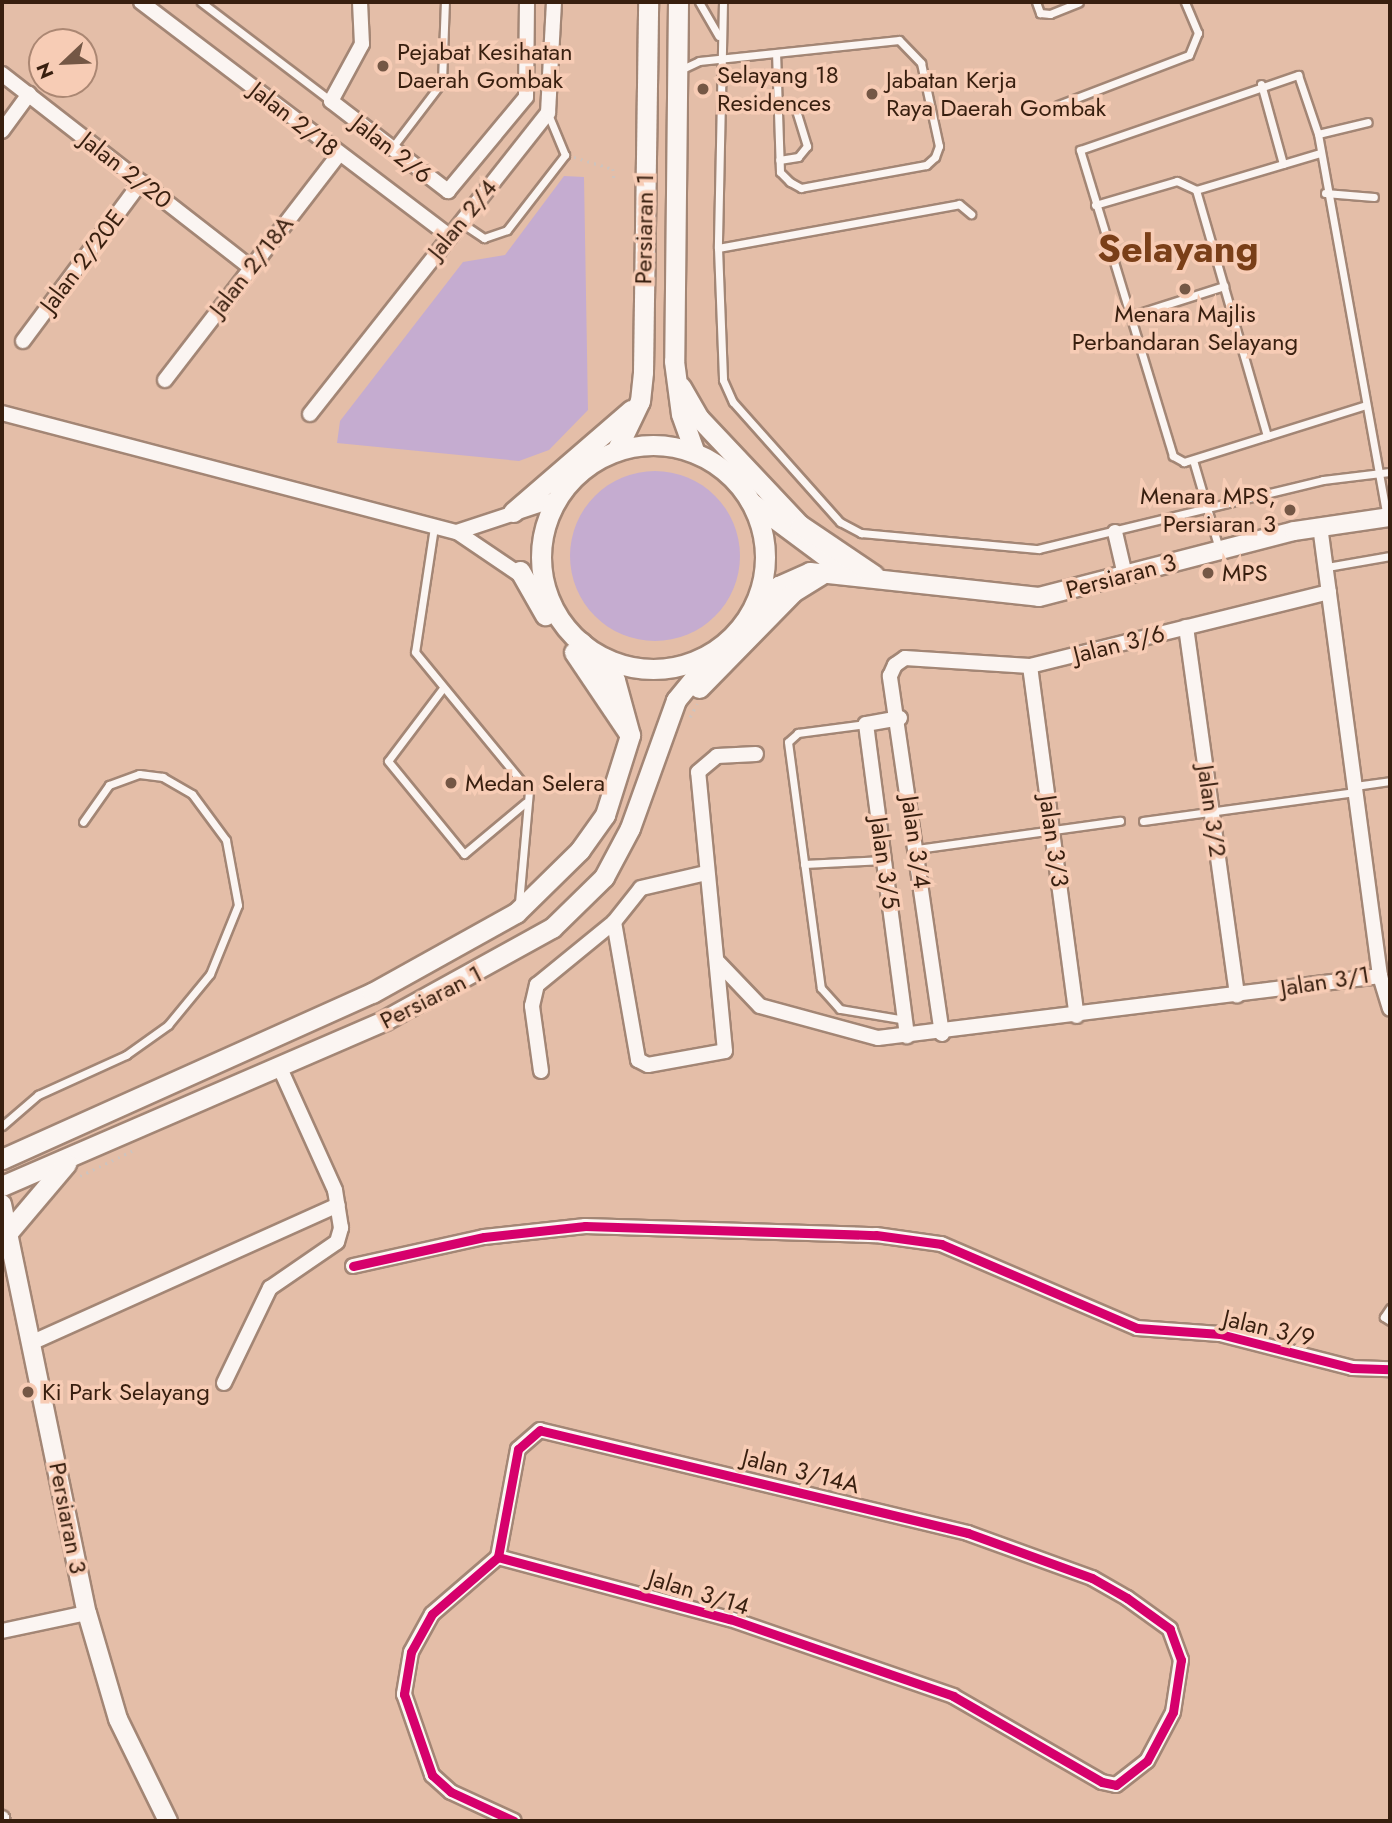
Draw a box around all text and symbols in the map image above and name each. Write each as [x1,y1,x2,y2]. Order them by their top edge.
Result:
north arrow [28,28,98,98]
place label: Pejabat Kesihatan Daerah Gombak [397,38,573,94]
text: N [30,58,60,83]
marker: Pejabat Kesihatan Daerah Gombak [375,58,391,74]
place label: Selayang 18 Residences [717,61,839,117]
place label: Jabatan Kerja Raya Daerah Gombak [886,66,1106,122]
street label: Jalan 2/18 [244,76,344,162]
marker: Selayang 18 Residences [695,81,711,97]
marker: Jabatan Kerja Raya Daerah Gombak [864,86,880,102]
street label: Jalan 2/6 [346,109,438,189]
street label: Jalan 2/20 [74,125,178,215]
street label: Jalan 2/4 [421,173,503,265]
street label: Persiaran 1 [629,173,659,285]
street label: Jalan 2/20E [34,204,130,318]
street label: Jalan 2/18A [203,210,299,322]
district label: Selayang [1097,226,1259,272]
marker: Menara Majlis Perbandaran Selayang [1177,281,1193,297]
place label: Menara Majlis Perbandaran Selayang [1072,300,1298,356]
place label: Menara MPS, Persiaran 3 [1140,482,1276,538]
marker: Menara MPS, Persiaran 3 [1282,502,1298,518]
street label: Persiaran 3 [1063,547,1179,605]
place label: MPS [1222,559,1268,587]
marker: MPS [1200,565,1216,581]
street label: Jalan 3/6 [1070,619,1168,669]
street label: Jalan 3/2 [1191,763,1233,859]
place label: Medan Selera [465,769,605,797]
marker: Medan Selera [443,775,459,791]
street label: Jalan 3/3 [1033,793,1075,889]
street label: Jalan 3/4 [895,794,937,890]
street label: Jalan 3/5 [864,815,906,911]
street label: Persiaran 1 [375,959,487,1035]
street label: Jalan 3/1 [1278,960,1372,1002]
street label: Jalan 3/9 [1220,1303,1318,1353]
place label: Ki Park Selayang [42,1378,210,1406]
marker: Ki Park Selayang [20,1384,36,1400]
street label: Jalan 3/14A [739,1443,863,1499]
street label: Persiaran 3 [43,1460,93,1576]
street label: Jalan 3/14 [645,1563,753,1621]

